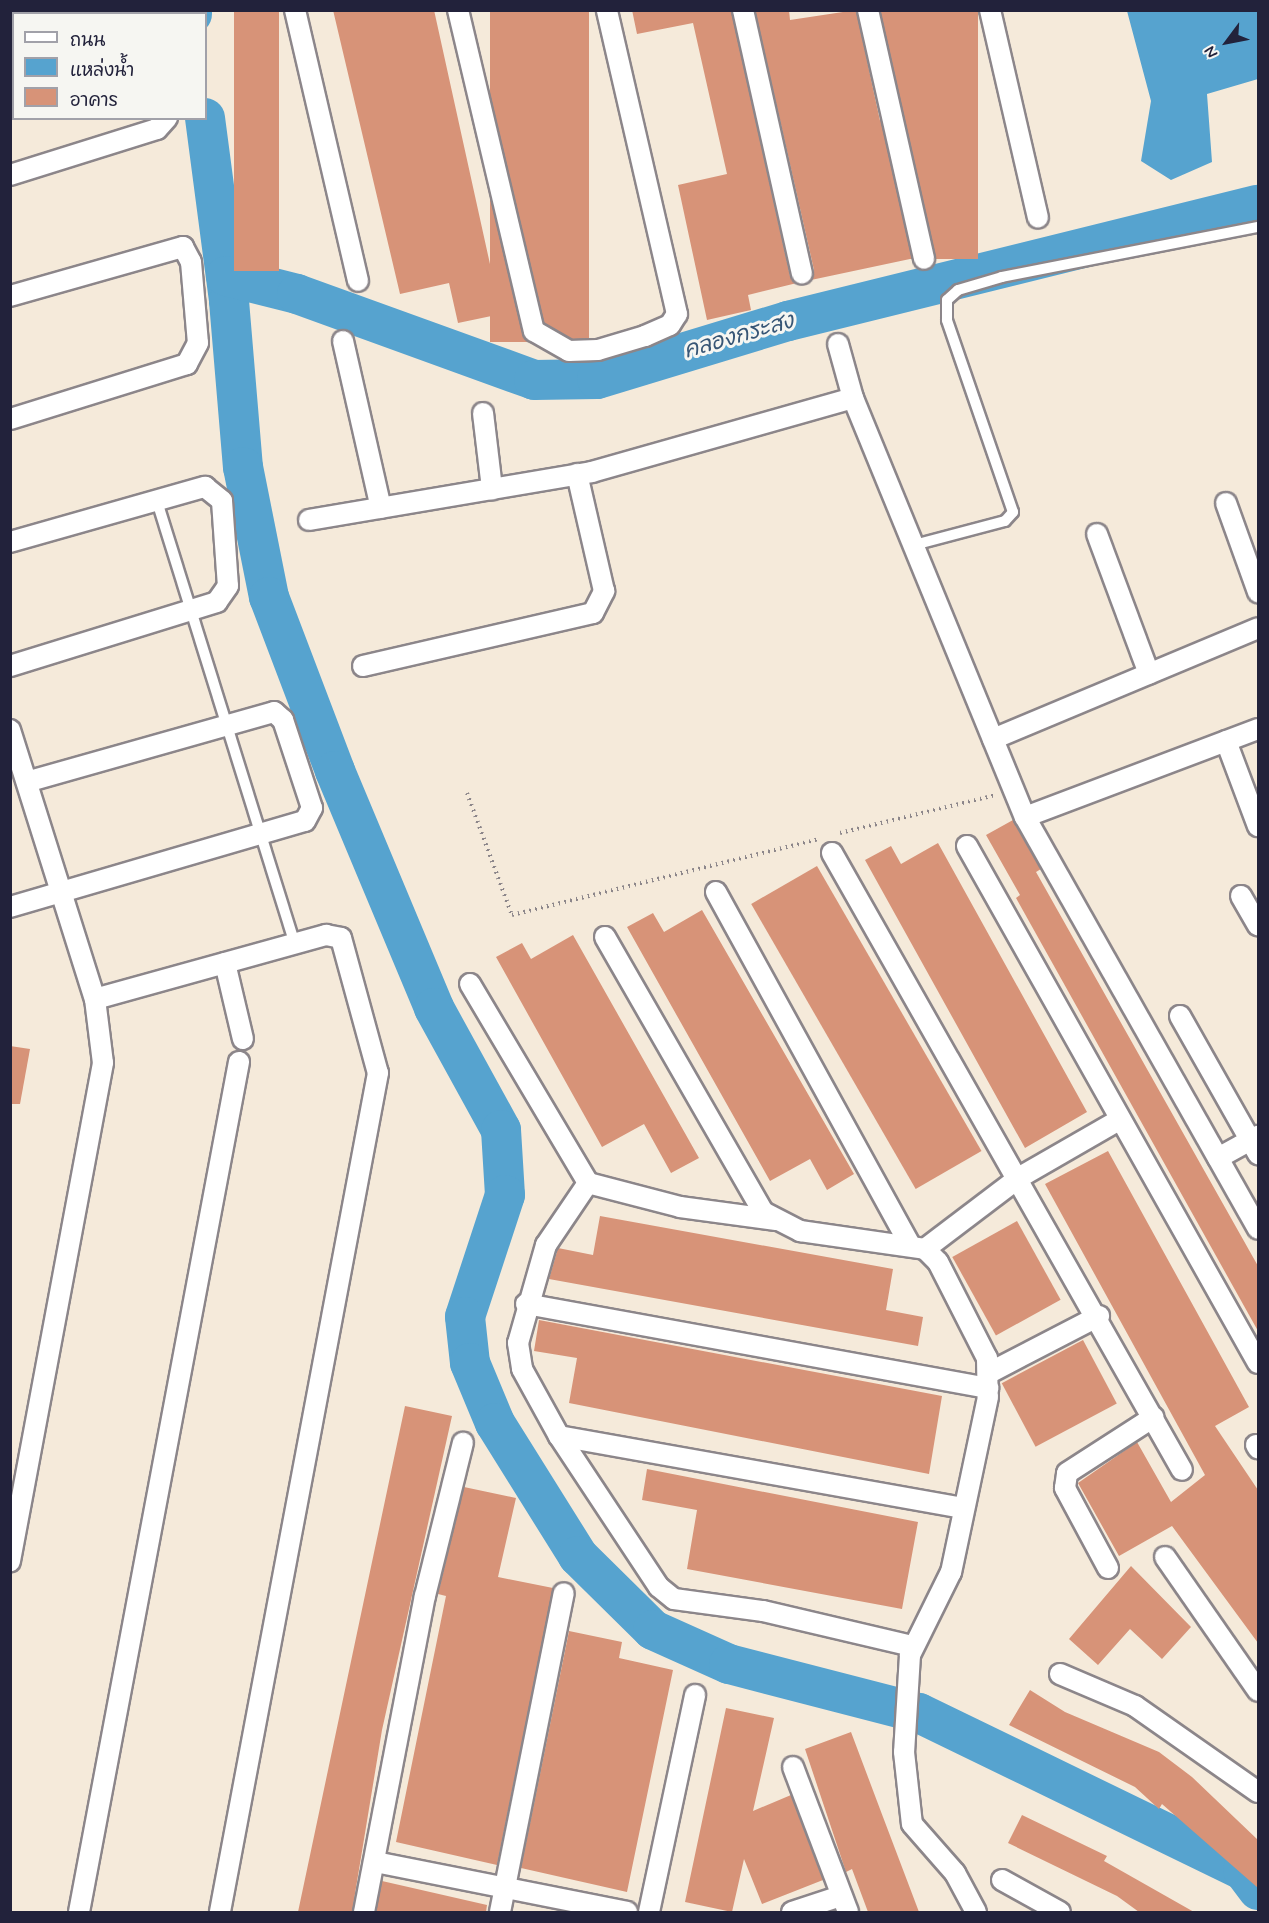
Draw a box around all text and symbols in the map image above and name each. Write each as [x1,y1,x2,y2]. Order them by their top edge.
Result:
legend [12,12,207,120]
north arrow [1197,12,1257,72]
text: ถนน [70,29,105,53]
text: N [1200,42,1223,62]
text: แหล่งน้ำ [70,59,134,83]
text: อาคาร [70,89,118,113]
water label: คลองกระสง [681,309,797,365]

